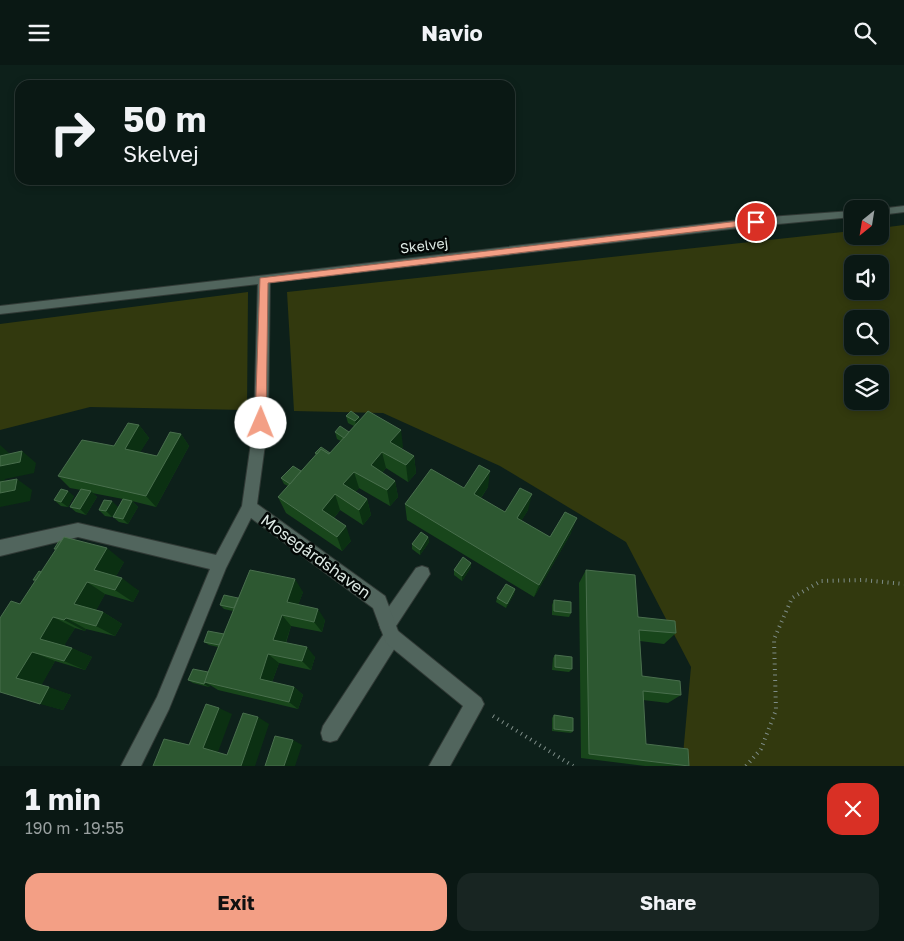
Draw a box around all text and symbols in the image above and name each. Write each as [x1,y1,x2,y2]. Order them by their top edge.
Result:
icon: menu [25,19,53,47]
text: Navio [421,19,483,46]
icon: search [851,19,879,47]
text: 50 m [123,98,206,140]
icon: right [40,100,105,165]
text: Skelvej [123,140,199,167]
north arrow [844,200,889,245]
map controls [844,200,889,410]
pin [735,201,777,243]
icon: arrive [742,208,770,236]
street label: Skelvej [399,234,449,256]
button: sound [844,255,889,300]
button: search [844,310,889,355]
button: layers [844,365,889,410]
position arrow [234,396,286,448]
street label: Mosegårdshaven [257,509,375,603]
text: 1 min [25,781,101,817]
button: close [827,783,879,835]
text: 190 m · 19:55 [25,818,124,838]
button: Exit [25,873,447,931]
button: Share [457,873,879,931]

